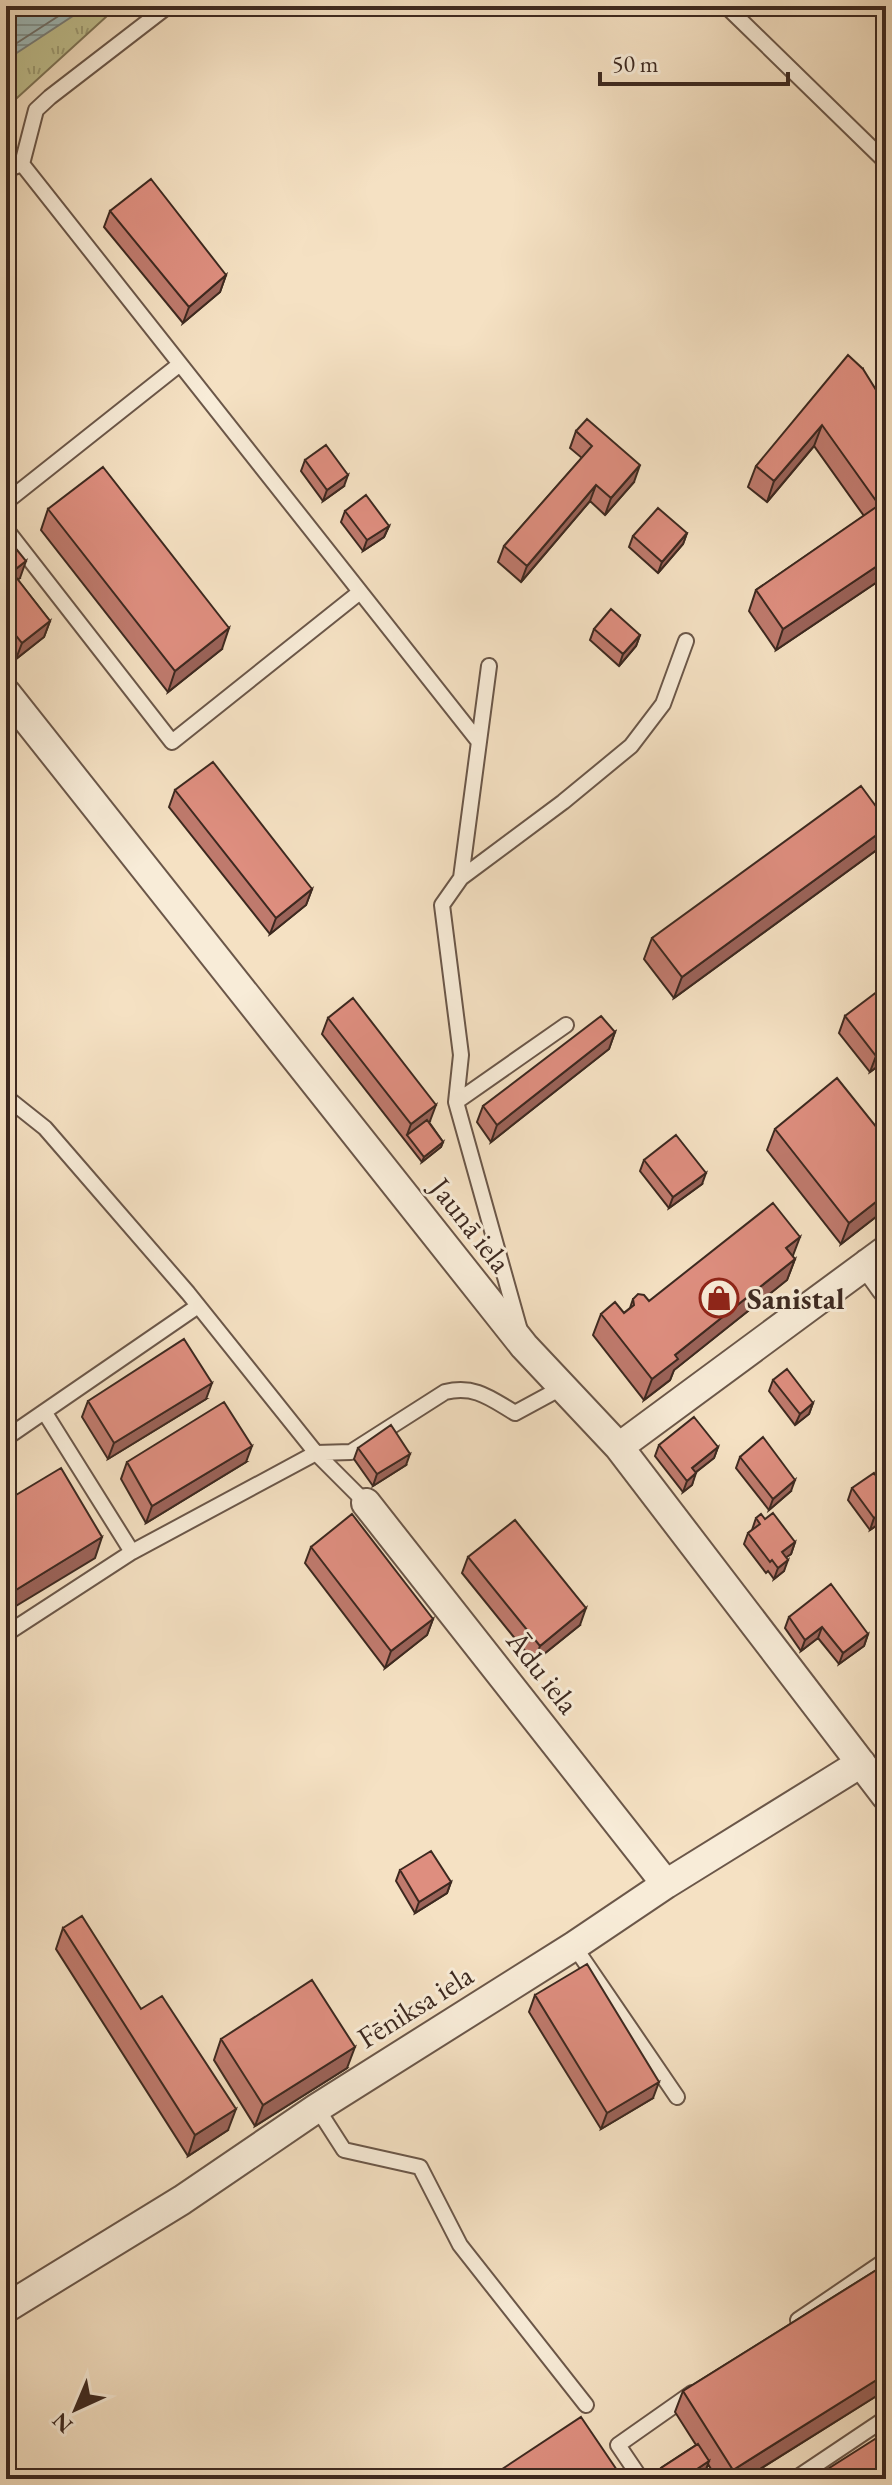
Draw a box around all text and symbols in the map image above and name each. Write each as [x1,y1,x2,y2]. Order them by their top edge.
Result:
scale bar [600,36,788,86]
text: 50 m [612,48,659,79]
street label: Jaunā iela [420,1167,520,1280]
shop icon: Sanistal [698,1277,740,1319]
place label: Sanistal [747,1279,845,1318]
street label: Ādu iela [497,1621,588,1722]
street label: Fēniksa iela [350,1955,480,2057]
north arrow [36,2369,116,2449]
text: N [46,2406,79,2440]

